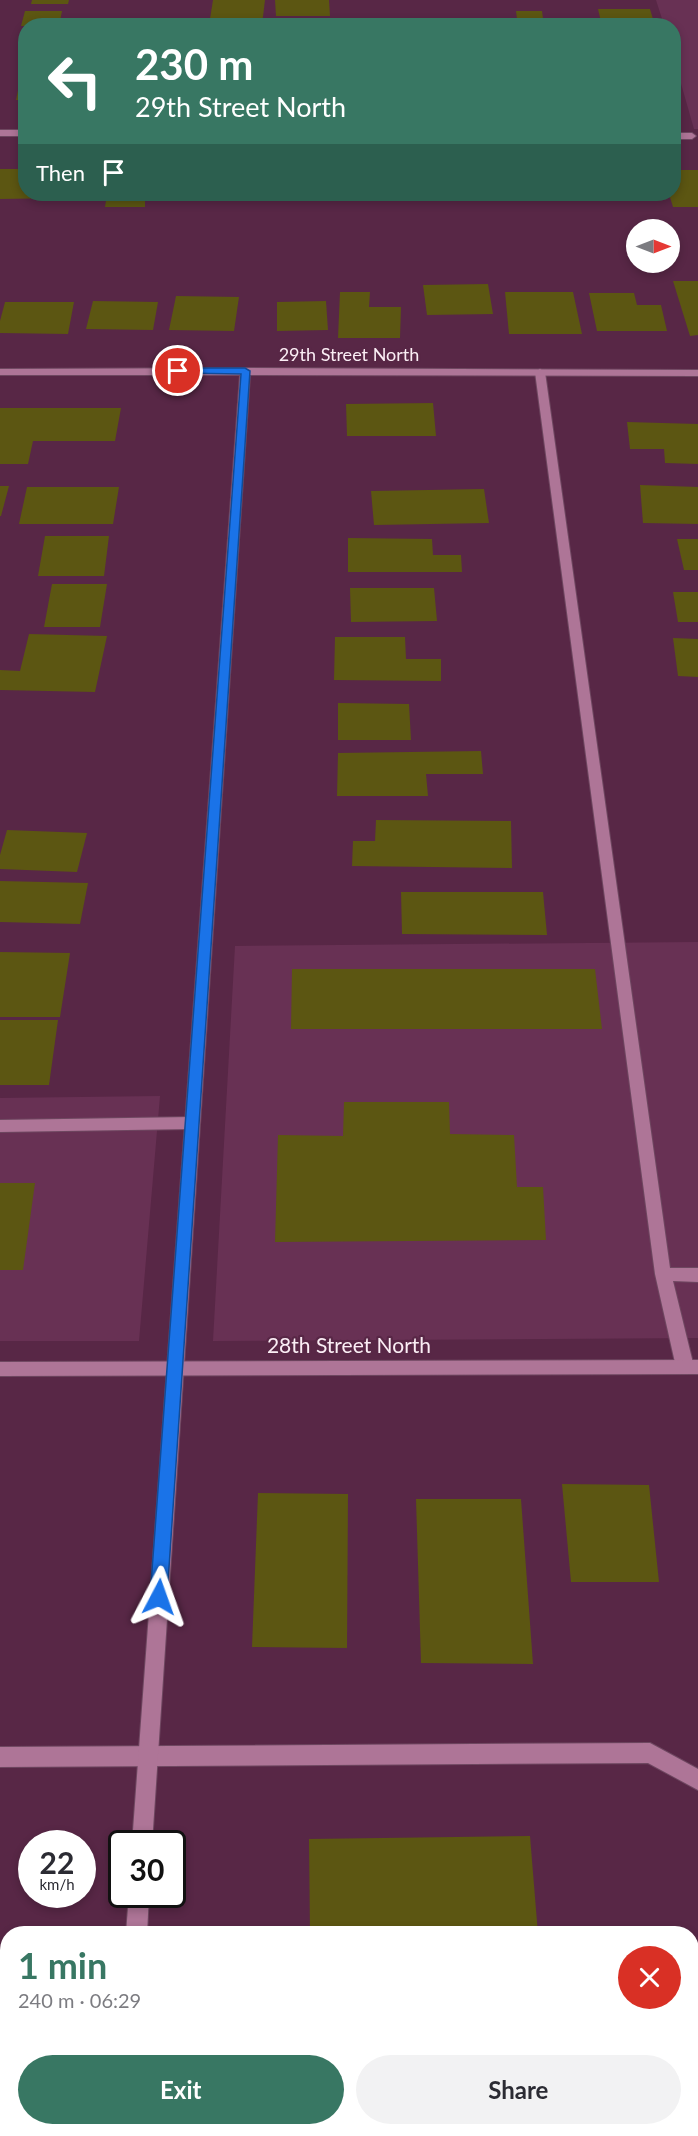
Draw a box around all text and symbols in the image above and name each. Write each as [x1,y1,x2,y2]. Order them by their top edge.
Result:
text: 230 m [135,39,253,89]
icon: left [36,42,114,120]
text: 29th Street North [135,90,346,123]
icon: arrive [97,156,130,189]
text: Then [36,159,85,186]
north arrow [626,219,680,273]
map controls [626,219,680,273]
street label: 29th Street North [279,343,419,365]
pin [152,345,203,396]
icon: arrive [161,354,194,387]
street label: 28th Street North [267,1332,431,1357]
position arrow [127,1565,191,1629]
speed limit sign: 30 [108,1830,186,1908]
text: 22 [40,1844,74,1880]
text: km/h [39,1875,75,1893]
text: 1 min [18,1943,107,1987]
button: close [618,1946,681,2009]
text: 240 m · 06:29 [18,1988,141,2012]
button: Exit [18,2055,344,2124]
button: Share [356,2055,681,2124]

